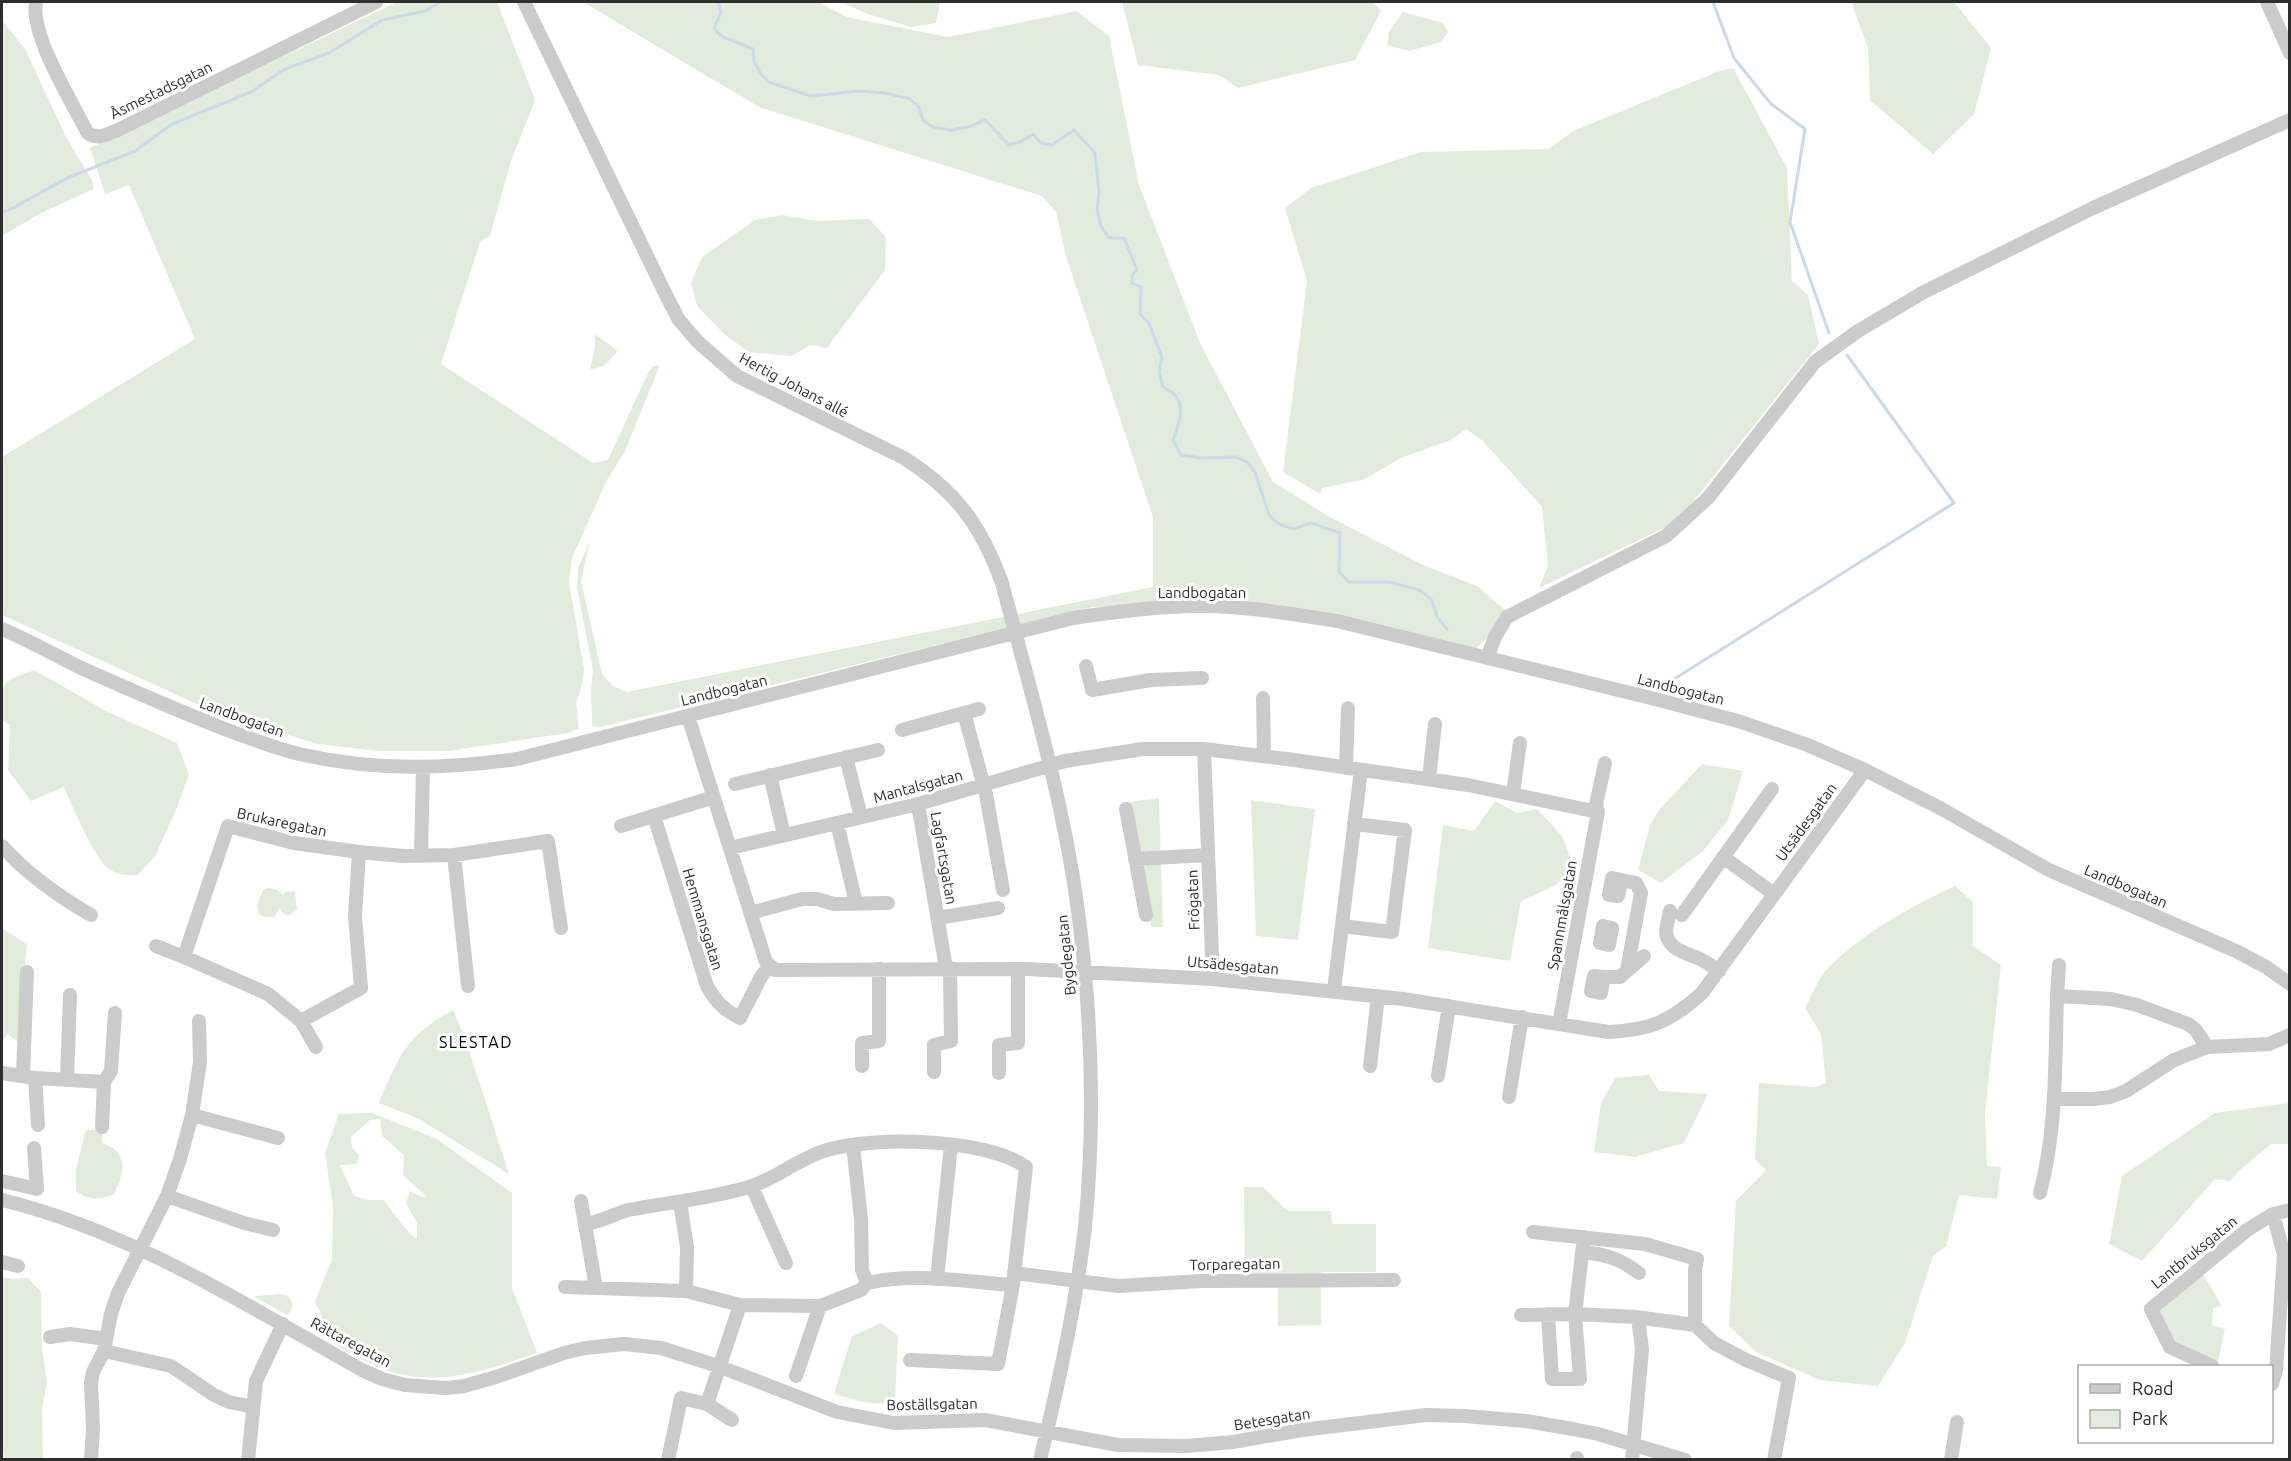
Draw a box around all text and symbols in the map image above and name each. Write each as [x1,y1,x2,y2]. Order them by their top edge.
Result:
street label: Åsmestadsgatan [107,58,215,122]
street label: Hertig Johans allé [737,349,851,421]
street label: Landbogatan [1158,584,1246,601]
street label: Landbogatan [1636,670,1726,708]
street label: Landbogatan [679,671,769,709]
street label: Landbogatan [197,694,287,740]
street label: Mantalsgatan [871,766,965,806]
street label: Utsädesgatan [1772,780,1840,864]
street label: Brukaregatan [235,804,329,840]
street label: Lagfartsgatan [927,810,961,906]
street label: Spannmålsgatan [1544,859,1580,971]
street label: Landbogatan [2082,861,2170,911]
street label: Hemmansgatan [679,866,727,972]
street label: Frögatan [1183,869,1203,931]
street label: Bygdegatan [1053,914,1079,996]
street label: Utsädesgatan [1186,953,1280,977]
district label: SLESTAD [439,1033,513,1051]
street label: Lantbruksgatan [2148,1212,2240,1292]
street label: Torparegatan [1189,1255,1281,1273]
street label: Rättaregatan [308,1314,394,1370]
legend [2078,1365,2273,1443]
text: Road [2132,1378,2174,1398]
street label: Boställsgatan [886,1395,978,1413]
street label: Betesgatan [1233,1405,1311,1433]
text: Park [2132,1408,2168,1428]

